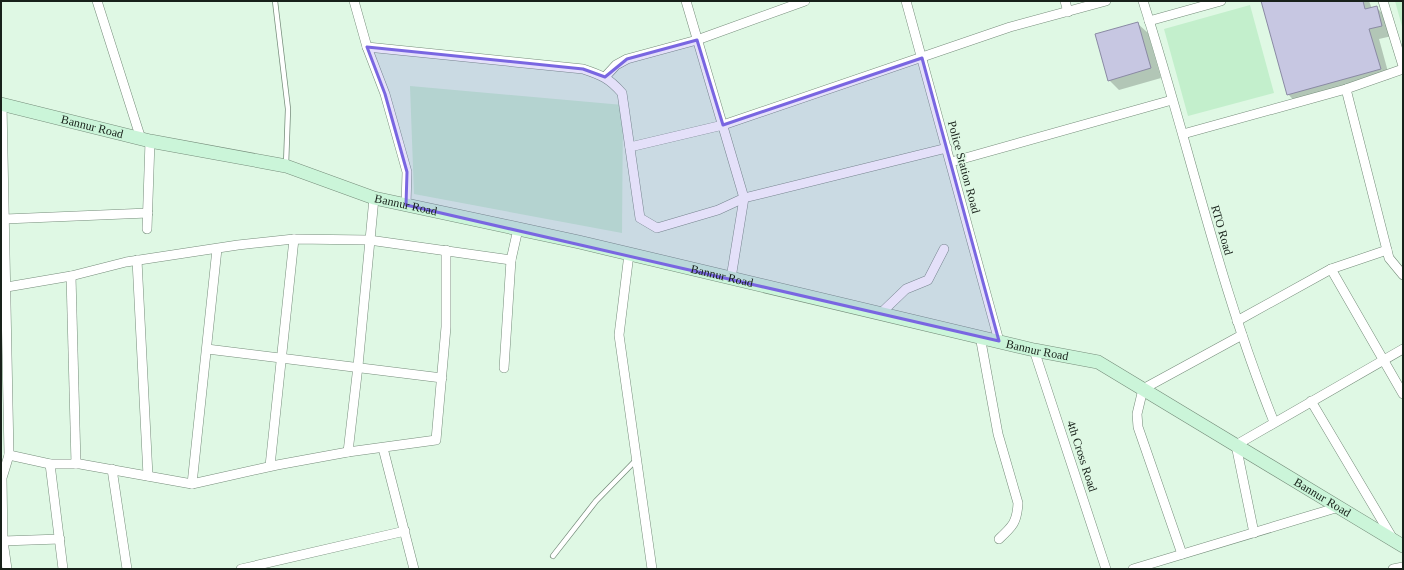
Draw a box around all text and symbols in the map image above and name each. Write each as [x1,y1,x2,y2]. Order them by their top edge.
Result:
street label: Bannur Road [60,112,125,141]
street label: Police Station Road [945,119,983,215]
street label: Bannur Road [373,191,438,218]
street label: RTO Road [1208,203,1236,257]
street label: Bannur Road [689,262,755,290]
street label: Bannur Road [1005,337,1070,363]
street label: 4th Cross Road [1064,419,1100,493]
street label: Bannur Road [1292,475,1353,520]

